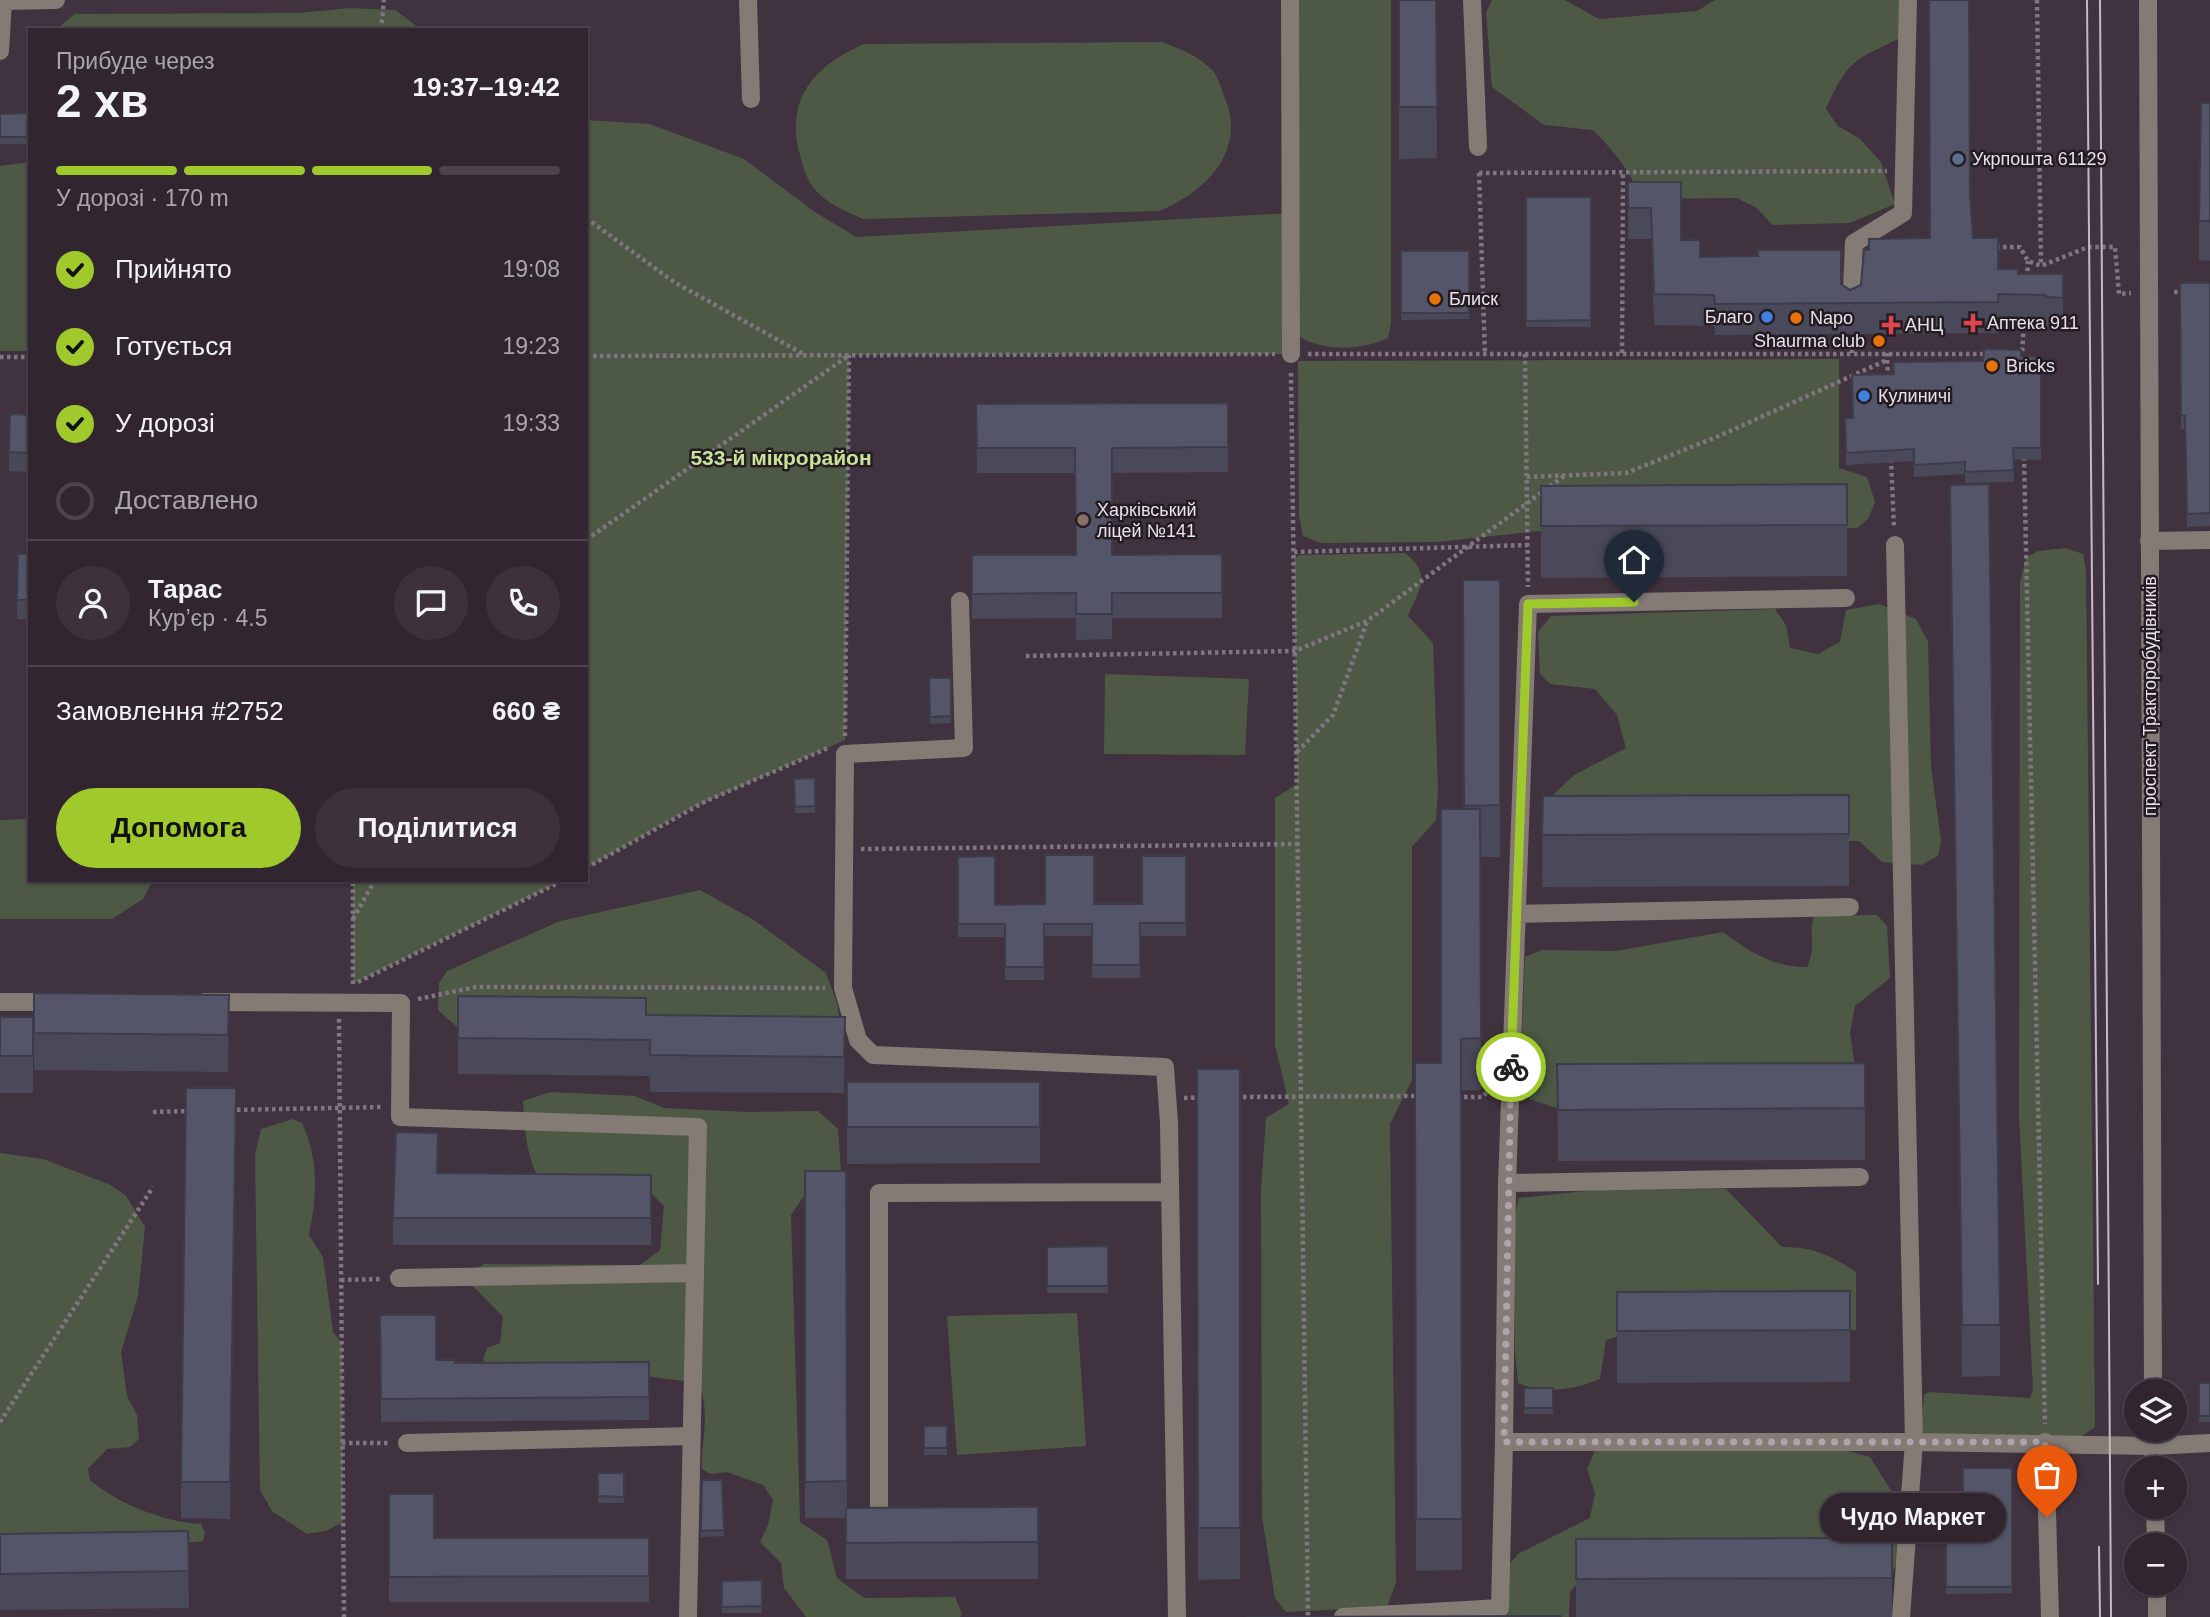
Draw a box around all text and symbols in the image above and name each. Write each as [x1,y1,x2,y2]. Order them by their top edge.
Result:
text: Прибуде через [56,48,215,74]
text: 19:37–19:42 [413,72,560,102]
text: 2 хв [56,75,148,127]
place label: Укрпошта 61129 [1972,149,2106,169]
marker: Укрпошта 61129 [1950,151,1966,167]
text: У дорозі · 170 m [56,185,229,211]
icon: check [56,251,94,289]
text: Прийнято [115,254,232,284]
text: 19:08 [502,256,560,282]
place label: Блиск [1449,289,1498,309]
marker: Блиск [1427,291,1443,307]
place label: Благо [1705,307,1753,327]
place label: Napo [1810,308,1853,328]
marker: Благо [1759,309,1775,325]
marker: Napo [1788,310,1804,326]
place label: Аптека 911 [1987,313,2079,333]
place label: АНЦ [1905,315,1943,335]
marker: Аптека 911 [1965,315,1981,331]
marker: АНЦ [1883,317,1899,333]
icon: check [56,328,94,366]
text: Готується [115,331,232,361]
place label: Shaurma club [1754,331,1865,351]
text: 19:23 [502,333,560,359]
marker: Shaurma club [1871,333,1887,349]
place label: Bricks [2006,356,2055,376]
marker: Bricks [1984,358,2000,374]
place label: Кулиничі [1878,386,1951,406]
marker: Кулиничі [1856,388,1872,404]
icon: check [56,405,94,443]
text: У дорозі [115,408,215,438]
text: 19:33 [502,410,560,436]
district label: 533-й мікрорайон [690,446,872,469]
text: Доставлено [115,485,258,515]
place label: Харківський ліцей №141 [1097,500,1197,541]
marker: Харківський ліцей №141 [1075,512,1091,528]
pin [1604,530,1664,602]
icon: home [1615,541,1653,579]
button: person [56,566,130,640]
button: chat [394,566,468,640]
button: phone [486,566,560,640]
text: Тарас [148,574,223,604]
street label: проспект Тракторобудівників [2140,576,2160,816]
text: Кур’єр · 4.5 [148,605,267,631]
text: Замовлення #2752 [56,696,284,726]
text: 660 ₴ [492,696,560,726]
button: Допомога [56,788,301,868]
button: Поділитися [315,788,560,868]
courier [1476,1032,1546,1102]
icon: bike [1492,1048,1530,1086]
map controls [2124,1379,2187,1596]
button: layers [2124,1379,2187,1442]
pin [2017,1445,2077,1517]
icon: bag [2028,1456,2066,1494]
button: + [2124,1456,2187,1519]
callout: Чудо Маркет [1820,1492,2005,1542]
text: Чудо Маркет [1841,1504,1985,1530]
button: − [2124,1533,2187,1596]

